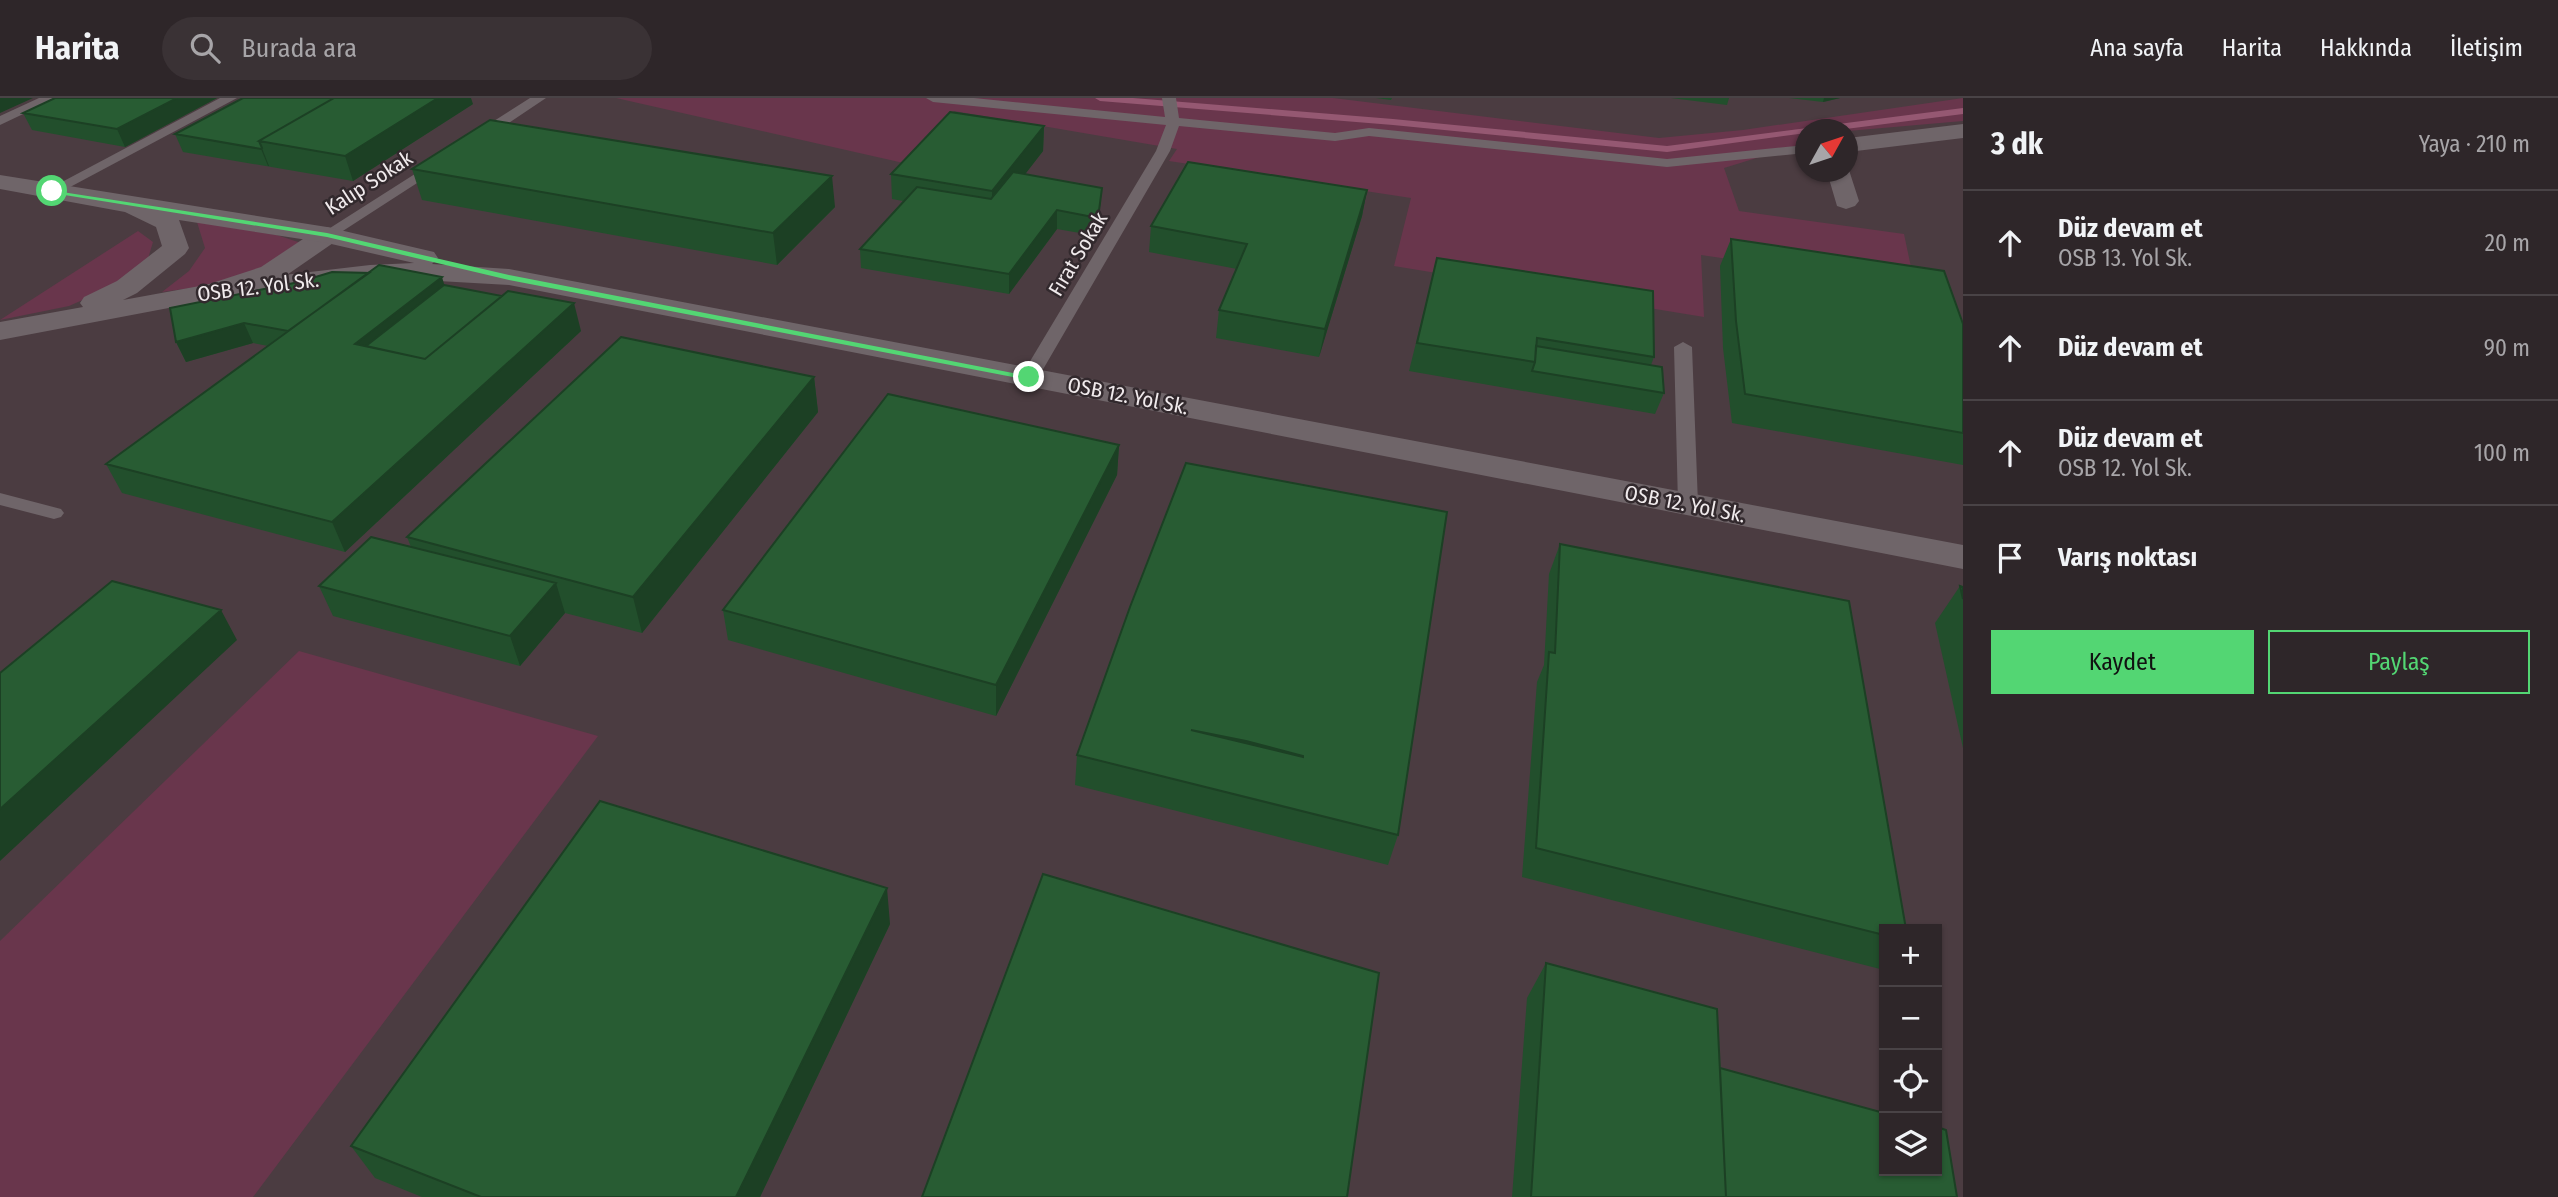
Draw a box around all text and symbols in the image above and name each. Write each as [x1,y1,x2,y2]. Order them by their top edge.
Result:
search box [162,17,652,80]
text: Harita [35,28,120,68]
icon: search [186,29,224,67]
text: Burada ara [242,33,357,64]
text: Ana sayfa [2090,34,2184,62]
text: Harita [2222,34,2282,62]
text: Hakkında [2320,34,2412,62]
text: İletişim [2450,34,2523,62]
north arrow [1795,119,1858,182]
text: 3 dk [1991,126,2043,162]
text: Yaya · 210 m [2419,130,2530,158]
street label: Kalıp Sokak [320,145,418,221]
route start [36,175,67,206]
street label: Fırat Sokak [1043,207,1113,301]
text: Düz devam et [2058,213,2203,244]
icon: ahead [1991,224,2029,262]
text: 20 m [2485,229,2530,257]
text: OSB 13. Yol Sk. [2058,244,2192,272]
street label: OSB 12. Yol Sk. [196,267,320,307]
icon: ahead [1991,329,2029,367]
text: Düz devam et [2058,332,2203,363]
text: 90 m [2484,334,2530,362]
route end [1013,361,1044,392]
street label: OSB 12. Yol Sk. [1065,372,1191,420]
text: Düz devam et [2058,423,2203,454]
icon: ahead [1991,434,2029,472]
text: 100 m [2474,439,2530,467]
text: OSB 12. Yol Sk. [2058,454,2192,482]
street label: OSB 12. Yol Sk. [1622,480,1748,528]
icon: arrive [1991,539,2029,577]
text: Varış noktası [2058,542,2197,573]
button: Kaydet [1991,630,2254,694]
button: Paylaş [2268,630,2530,694]
map controls [1879,924,1942,1176]
button: + [1879,924,1942,987]
button: − [1879,987,1942,1050]
button: locate [1879,1050,1942,1113]
button: layers [1879,1113,1942,1176]

